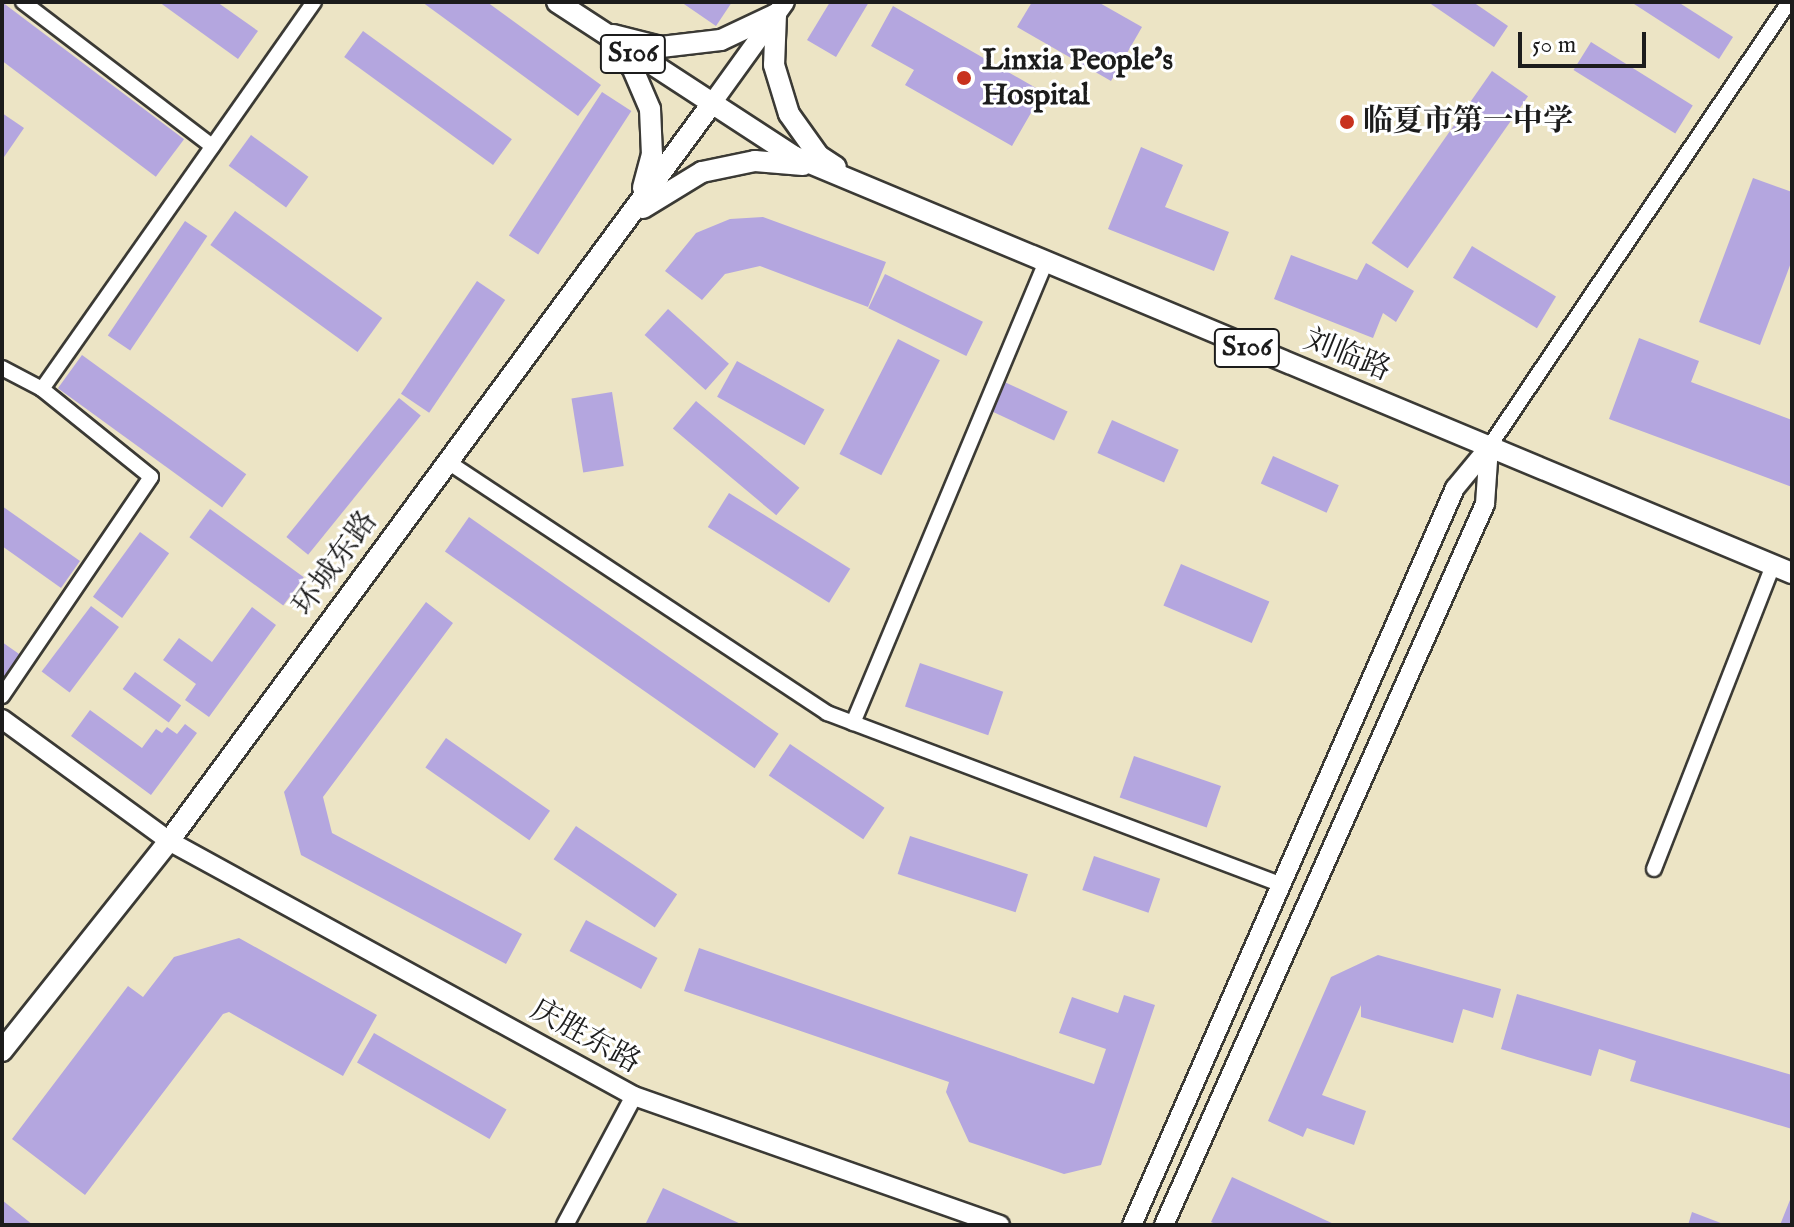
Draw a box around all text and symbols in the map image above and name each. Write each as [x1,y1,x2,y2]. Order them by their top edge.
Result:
scale bar [1522,16,1650,66]
road number: S106 [599,30,667,78]
text: 50 m [1532,30,1576,61]
place label: Linxia People's Hospital [982,43,1173,114]
marker: Linxia People's Hospital [953,67,975,89]
place label: 临夏市第一中学 [1363,104,1573,140]
marker: 临夏市第一中学 [1338,113,1356,131]
street label: 刘临路 [1299,322,1395,390]
road number: S106 [1213,324,1281,372]
street label: 环城东路 [286,505,386,623]
street label: 庆胜东路 [524,992,646,1082]

